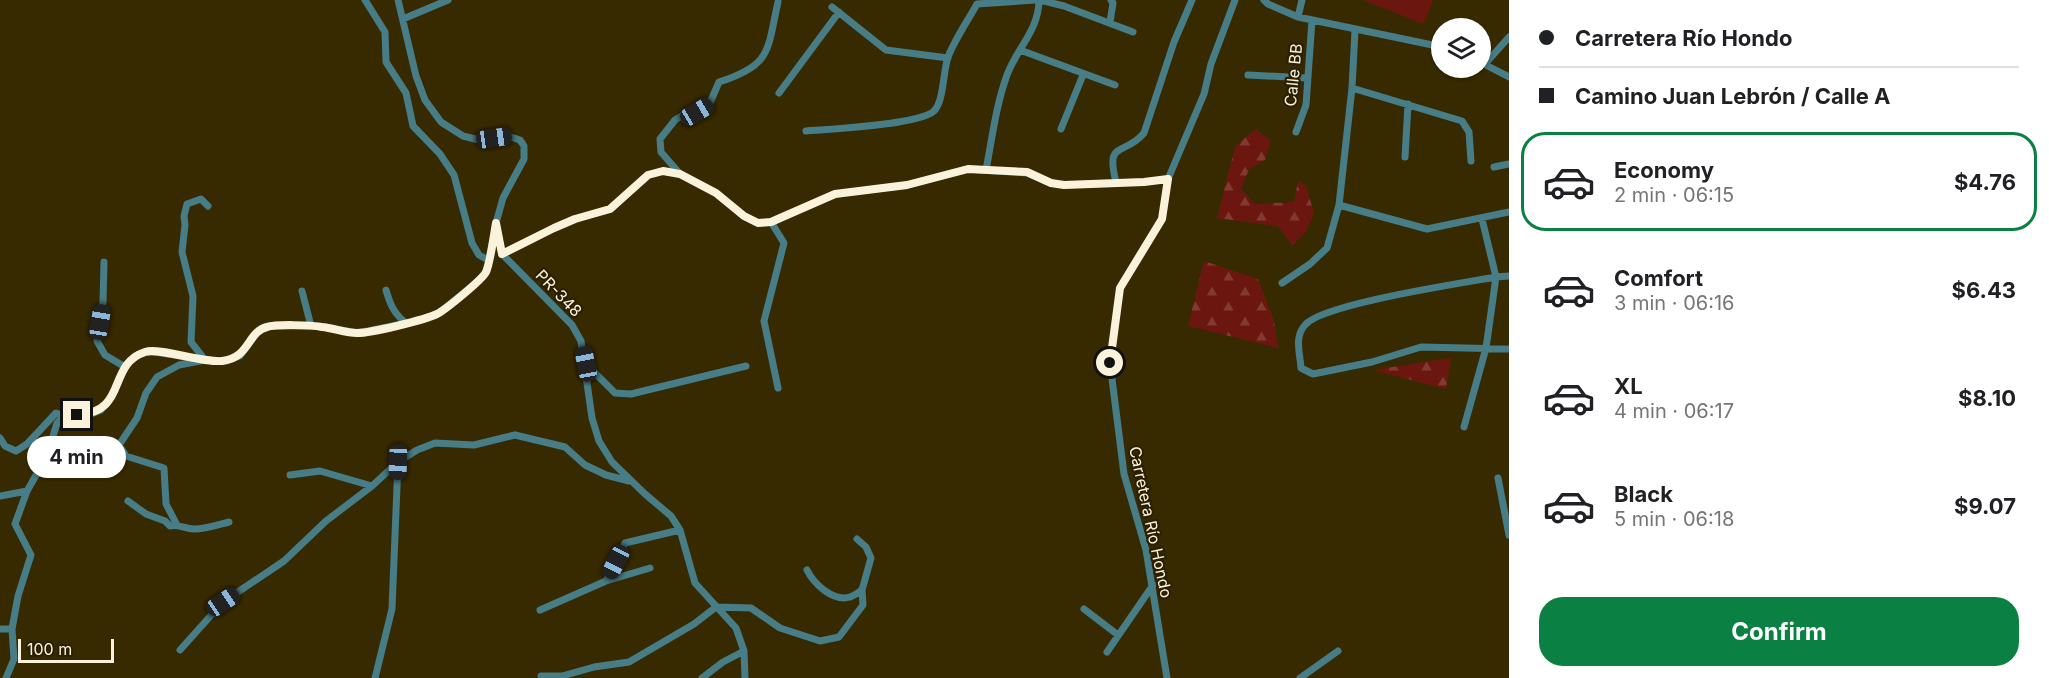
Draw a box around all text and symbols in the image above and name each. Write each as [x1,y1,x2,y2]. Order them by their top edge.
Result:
map controls [1431,18,1491,78]
button: layers [1431,18,1491,78]
text: Carretera Río Hondo [1575,25,1792,51]
street label: Calle BB [1280,43,1306,107]
text: Camino Juan Lebrón / Calle A [1575,83,1890,109]
car [677,95,717,129]
car [475,127,513,149]
icon: car [1542,155,1596,209]
text: Economy [1614,157,1714,183]
text: $4.76 [1954,169,2016,195]
text: 2 min · 06:15 [1614,183,1734,207]
icon: car [1542,263,1596,317]
street label: PR-348 [532,265,586,321]
text: Comfort [1614,265,1703,291]
text: $6.43 [1952,277,2016,303]
text: 3 min · 06:16 [1614,291,1735,315]
car [88,303,112,341]
car [574,345,598,383]
route start [1096,349,1123,376]
icon: car [1542,371,1596,425]
text: XL [1614,373,1643,399]
text: $8.10 [1958,385,2016,411]
text: 4 min · 06:17 [1614,399,1734,423]
route end [63,401,90,428]
callout: 4 min [28,436,127,478]
car [388,444,408,480]
street label: Carretera Río Hondo [1125,444,1177,600]
text: 4 min [49,445,104,469]
icon: car [1542,479,1596,533]
text: Black [1614,481,1673,507]
text: $9.07 [1954,493,2016,519]
text: 5 min · 06:18 [1614,507,1734,531]
car [600,542,632,582]
car [203,584,243,620]
button: Confirm [1539,597,2019,666]
scale bar [18,636,114,664]
text: 100 m [27,639,72,659]

